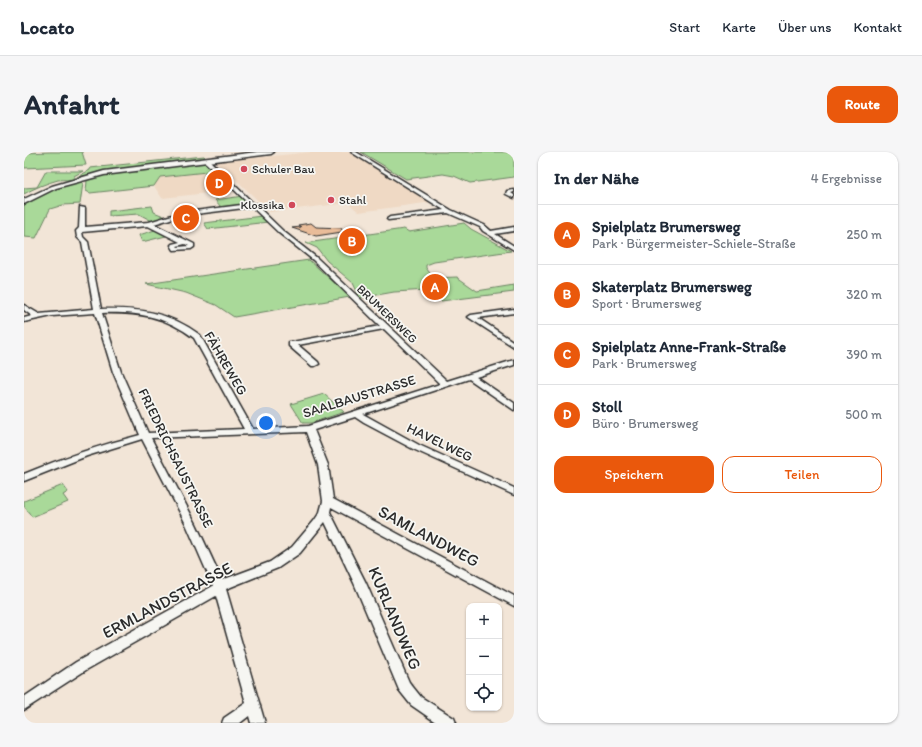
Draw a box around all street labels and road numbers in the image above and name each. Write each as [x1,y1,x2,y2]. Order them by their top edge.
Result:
street label: BRUMERSWEG [354,282,420,346]
street label: FÄHREWEG [200,328,251,398]
street label: SAALBAUSTRASSE [301,371,418,422]
street label: FRIEDRICHSAUSTRASSE [134,386,217,531]
street label: HAVELWEG [404,419,476,466]
street label: SAMLANDWEG [375,501,483,571]
street label: ERMLANDSTRASSE [99,557,235,643]
street label: KURLANDWEG [364,563,426,673]

